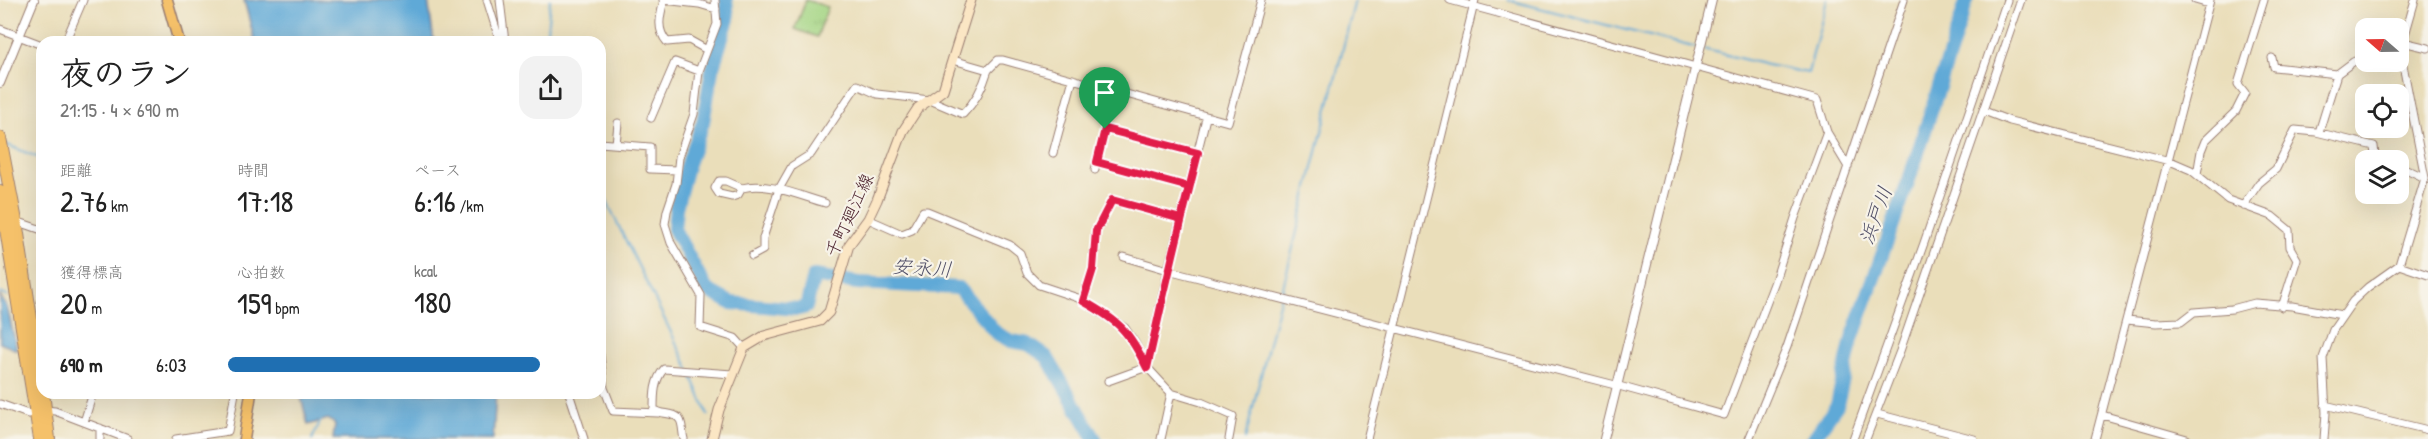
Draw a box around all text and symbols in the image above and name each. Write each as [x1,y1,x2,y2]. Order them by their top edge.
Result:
north arrow [2355,18,2409,72]
map controls [2355,18,2409,204]
text: 夜のラン [60,51,192,95]
button: share [519,56,582,119]
pin [1079,67,1130,129]
icon: arrive [1088,76,1121,109]
button: locate [2355,84,2409,138]
text: 21:15 · 4 × 690 m [60,96,179,123]
button: layers [2355,150,2409,204]
text: 距離 [60,159,92,181]
text: 時間 [237,159,269,181]
text: ペース [414,159,461,181]
street label: 千町廻江線 [819,169,879,261]
text: 2.76 [60,181,107,221]
text: 17:18 [237,181,294,221]
text: 6:16 [414,181,456,221]
water label: 浜戸川 [1852,182,1898,248]
text: km [107,195,128,217]
text: /km [456,195,484,217]
water label: 安永川 [891,251,953,283]
text: kcal [414,260,437,282]
text: 獲得標高 [60,261,124,283]
text: 心拍数 [237,261,285,283]
text: 180 [414,282,451,322]
text: 20 [60,283,87,323]
text: 159 [237,283,272,323]
text: m [87,297,102,319]
text: bpm [272,297,300,319]
text: 690 m [60,351,102,378]
text: 6:03 [156,351,187,378]

